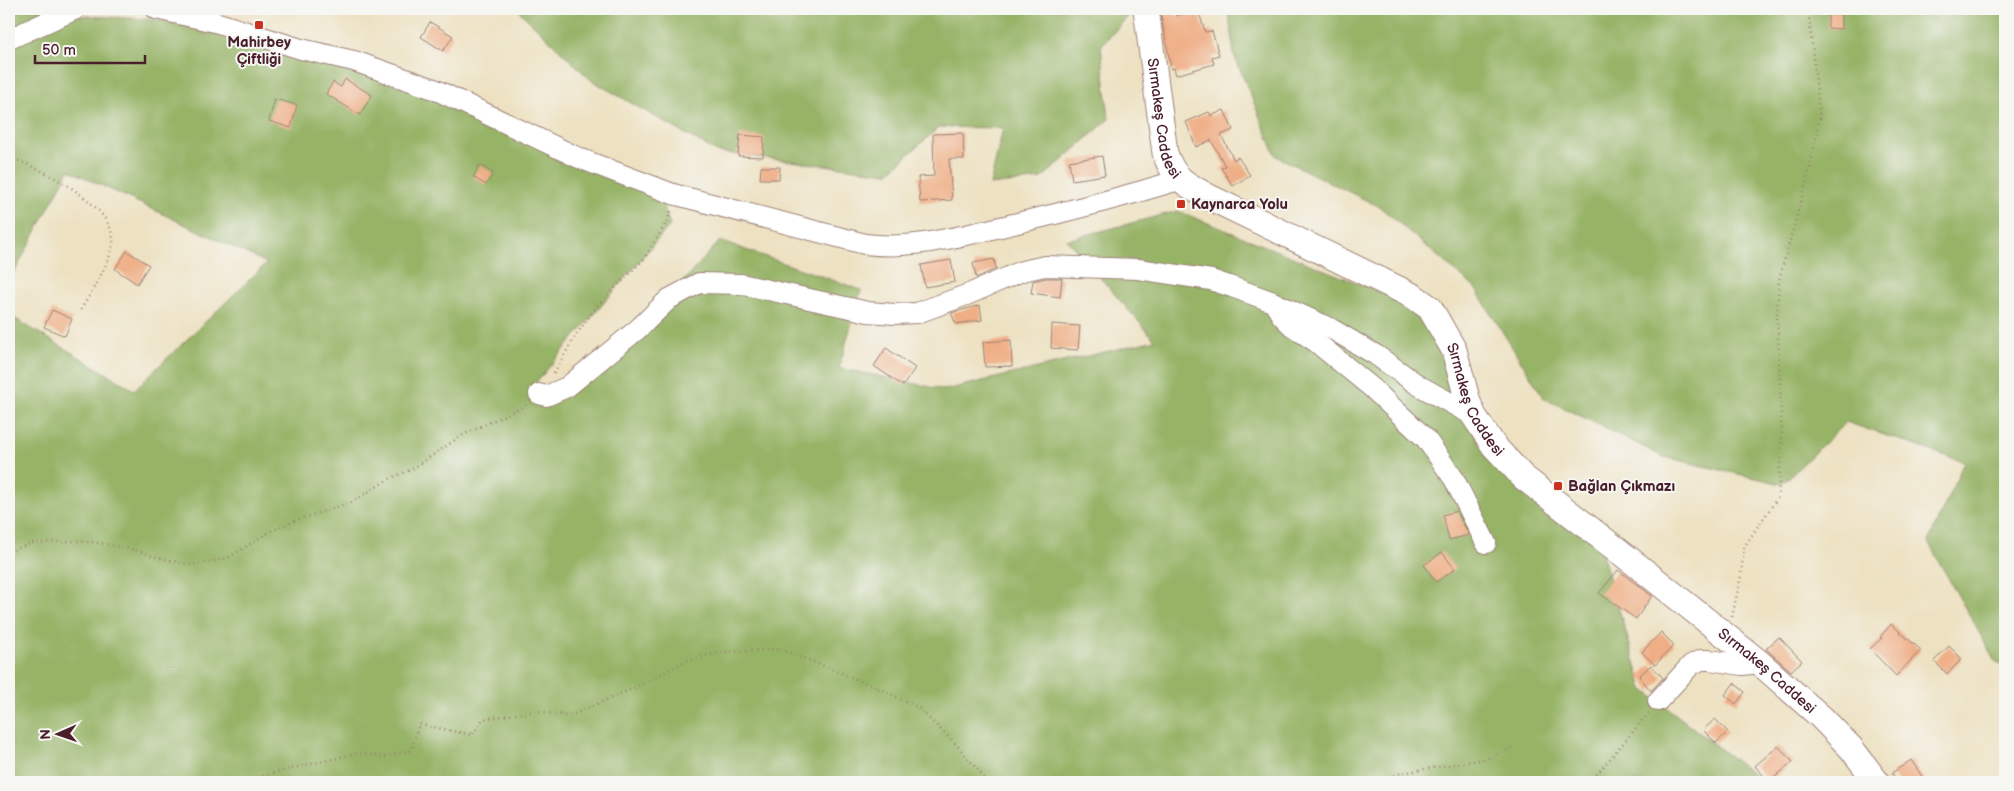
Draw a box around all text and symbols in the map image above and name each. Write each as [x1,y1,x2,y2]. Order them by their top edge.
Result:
marker: Mahirbey Çiftliği [253,19,265,31]
scale bar [35,32,145,64]
place label: Mahirbey Çiftliği [227,33,291,69]
text: 50 m [42,41,76,60]
street label: Sırmakeş Caddesi [1143,57,1185,183]
place label: Kaynarca Yolu [1191,195,1288,214]
marker: Kaynarca Yolu [1175,198,1187,210]
street label: Sırmakeş Caddesi [1442,339,1508,460]
place label: Bağlan Çıkmazı [1568,477,1675,496]
marker: Bağlan Çıkmazı [1552,480,1564,492]
street label: Sırmakeş Caddesi [1714,624,1820,718]
north arrow [32,708,82,758]
text: N [37,729,54,740]

